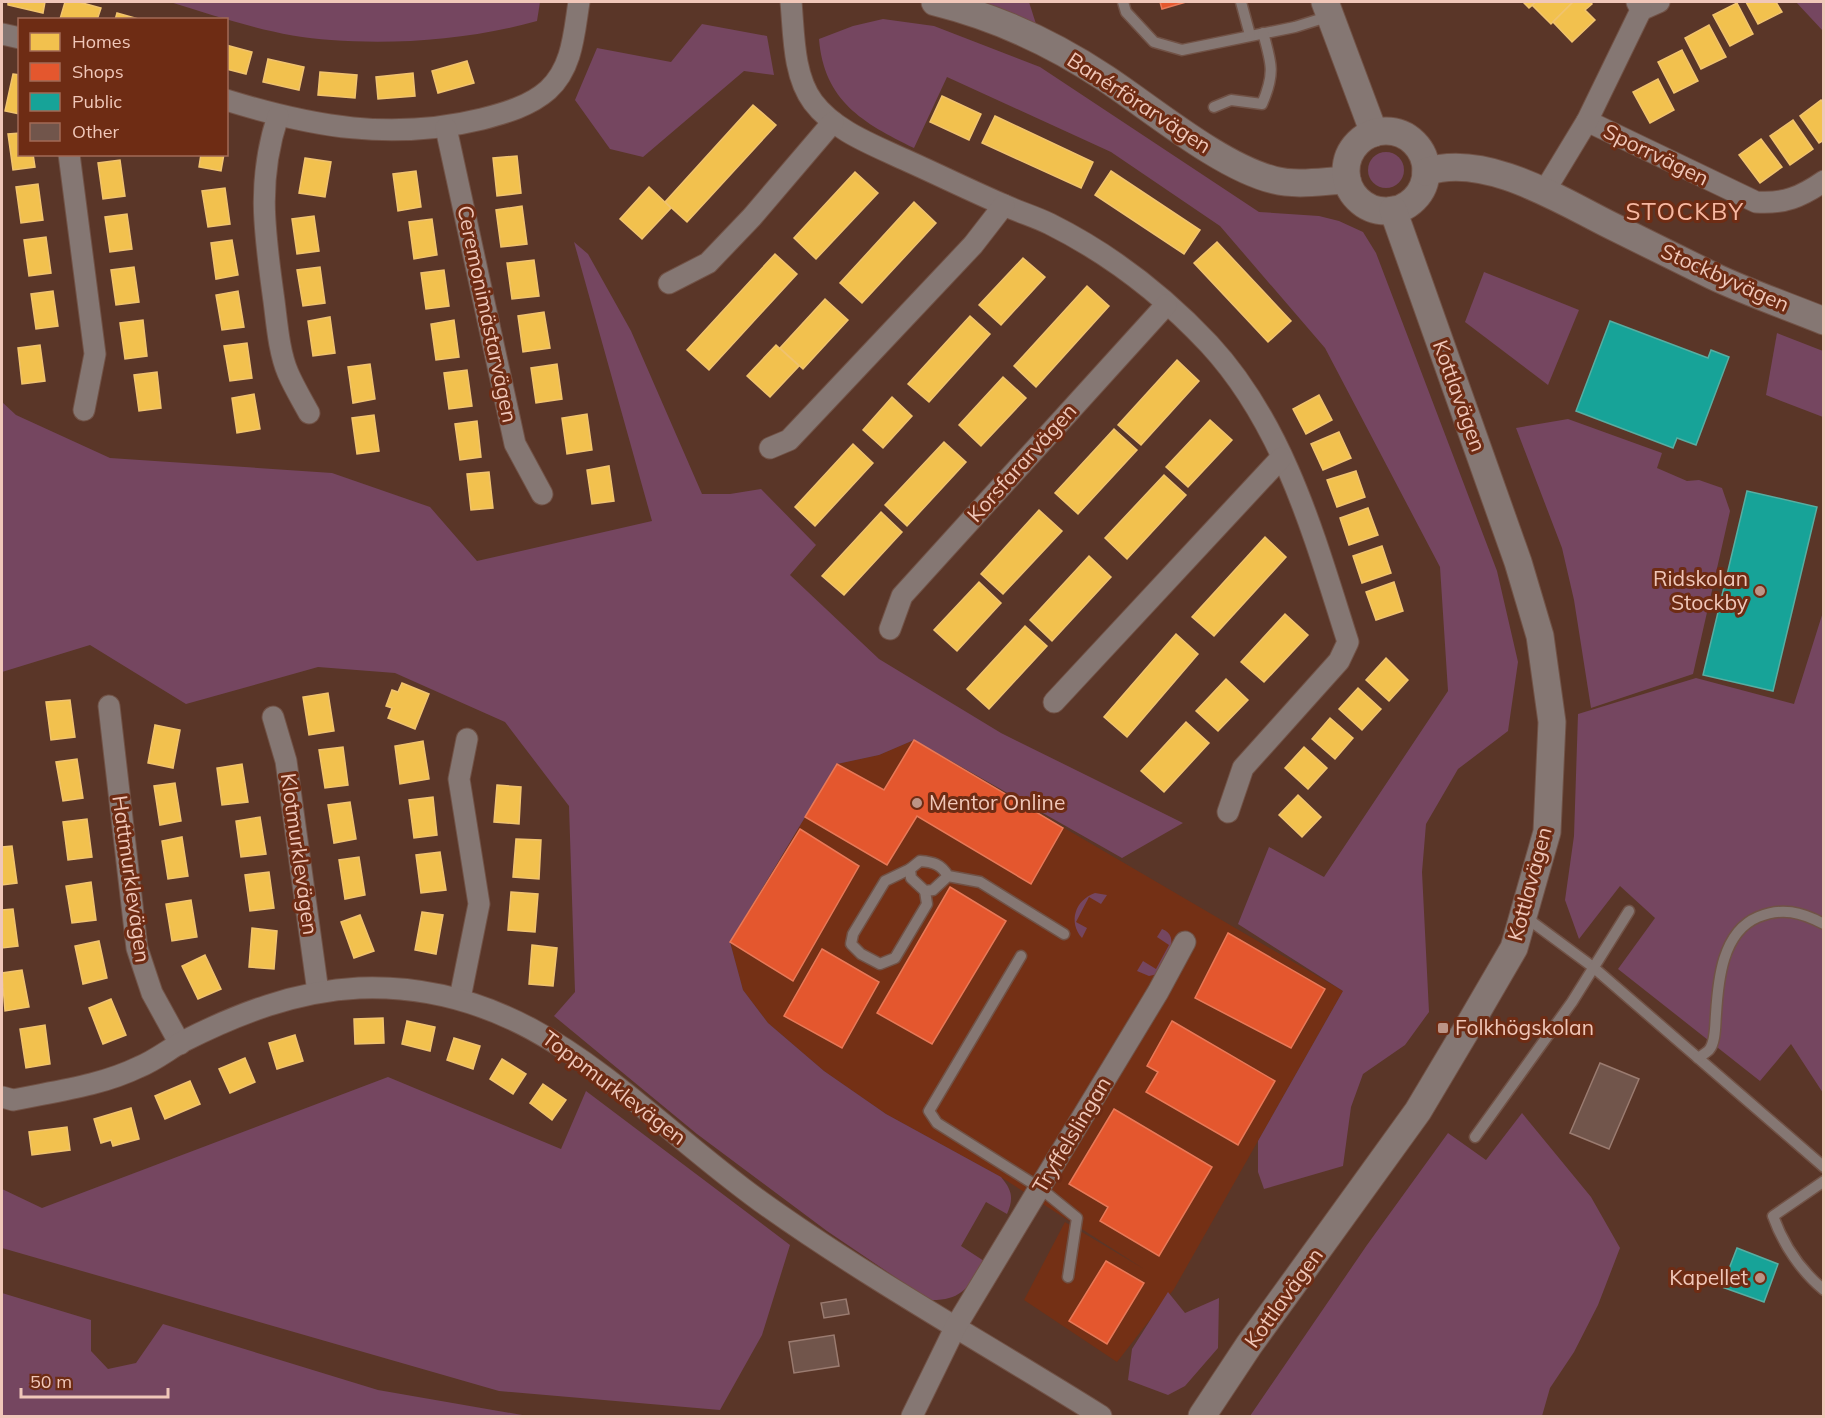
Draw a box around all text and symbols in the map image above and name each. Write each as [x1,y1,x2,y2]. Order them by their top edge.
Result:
legend [18,18,228,156]
text: Homes [72,30,131,53]
street label: Banérförarvägen [1063,46,1216,158]
text: Shops [72,60,124,83]
text: Public [72,90,122,113]
street label: Sporrvägen [1600,117,1713,191]
text: Other [72,120,120,143]
district label: STOCKBY [1625,196,1745,226]
street label: Ceremonimästarvägen [452,203,524,425]
street label: Stockbyvägen [1657,237,1793,317]
street label: Kottlavägen [1428,336,1492,455]
street label: Korsfararvägen [961,397,1081,527]
place label: Ridskolan Stockby [1653,565,1748,615]
marker: Ridskolan Stockby [1753,584,1767,598]
street label: Klotmurklevägen [276,771,324,936]
place label: Mentor Online [929,789,1065,815]
street label: Hattmurklevägen [107,794,157,964]
marker: Mentor Online [910,796,924,810]
street label: Kottlavägen [1501,824,1557,944]
place label: Folkhögskolan [1455,1014,1594,1040]
marker: Folkhögskolan [1436,1021,1450,1035]
street label: Toppmurklevägen [537,1025,692,1150]
street label: Tryffelslingan [1026,1072,1116,1197]
street label: Kottlavägen [1238,1242,1328,1352]
place label: Kapellet [1669,1264,1748,1290]
marker: Kapellet [1753,1271,1767,1285]
scale bar [21,1361,168,1399]
text: 50 m [30,1370,72,1393]

